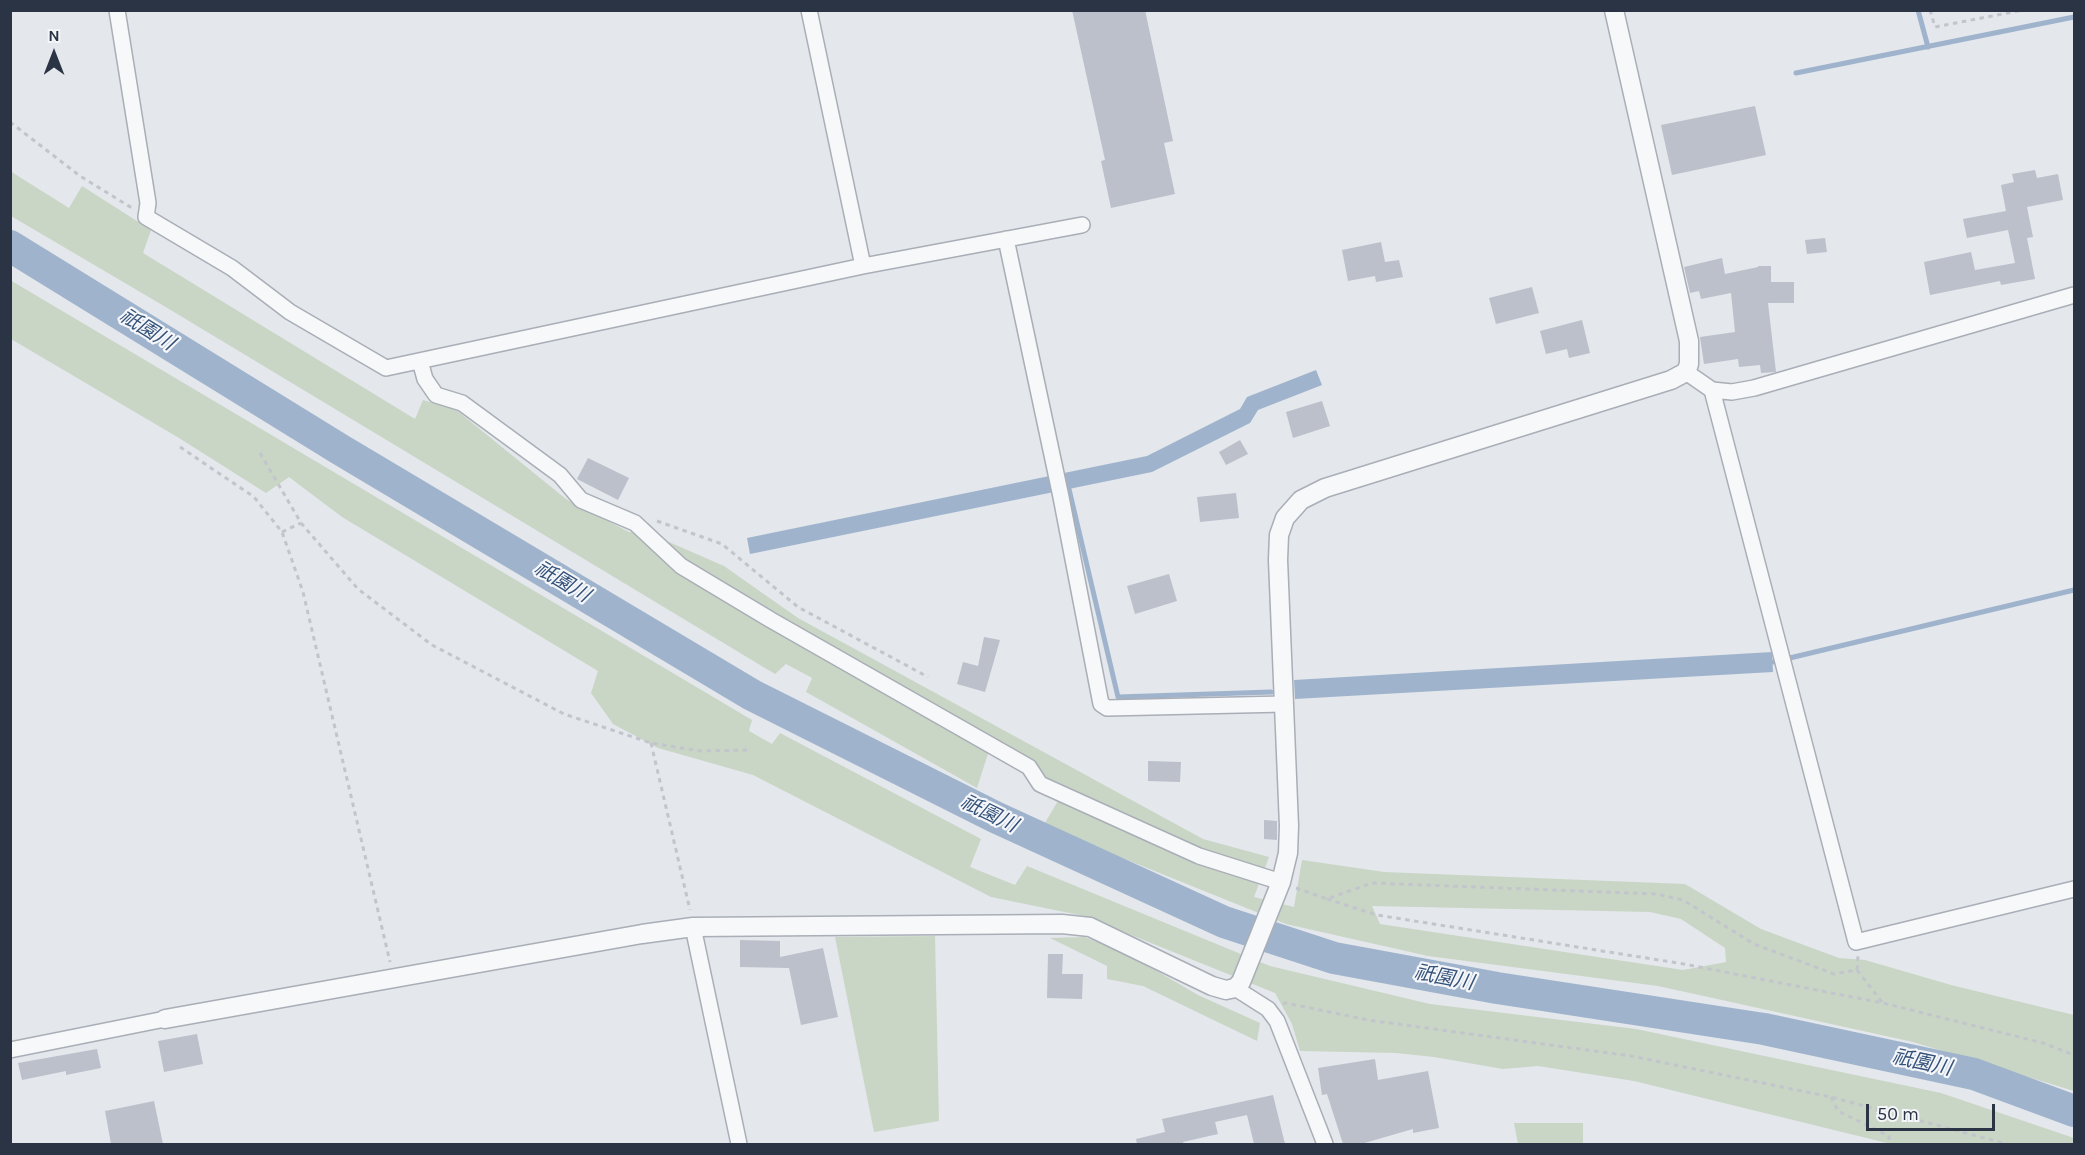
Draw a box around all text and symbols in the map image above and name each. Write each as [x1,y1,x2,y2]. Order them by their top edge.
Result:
north arrow [24,24,84,84]
text: N [48,26,60,45]
water label: 祇園川 [115,304,179,356]
water label: 祇園川 [530,556,594,608]
water label: 祇園川 [957,790,1021,838]
water label: 祇園川 [1412,960,1476,996]
water label: 祇園川 [1890,1045,1954,1081]
scale bar [1869,1092,1998,1130]
text: 50 m [1877,1103,1919,1125]

